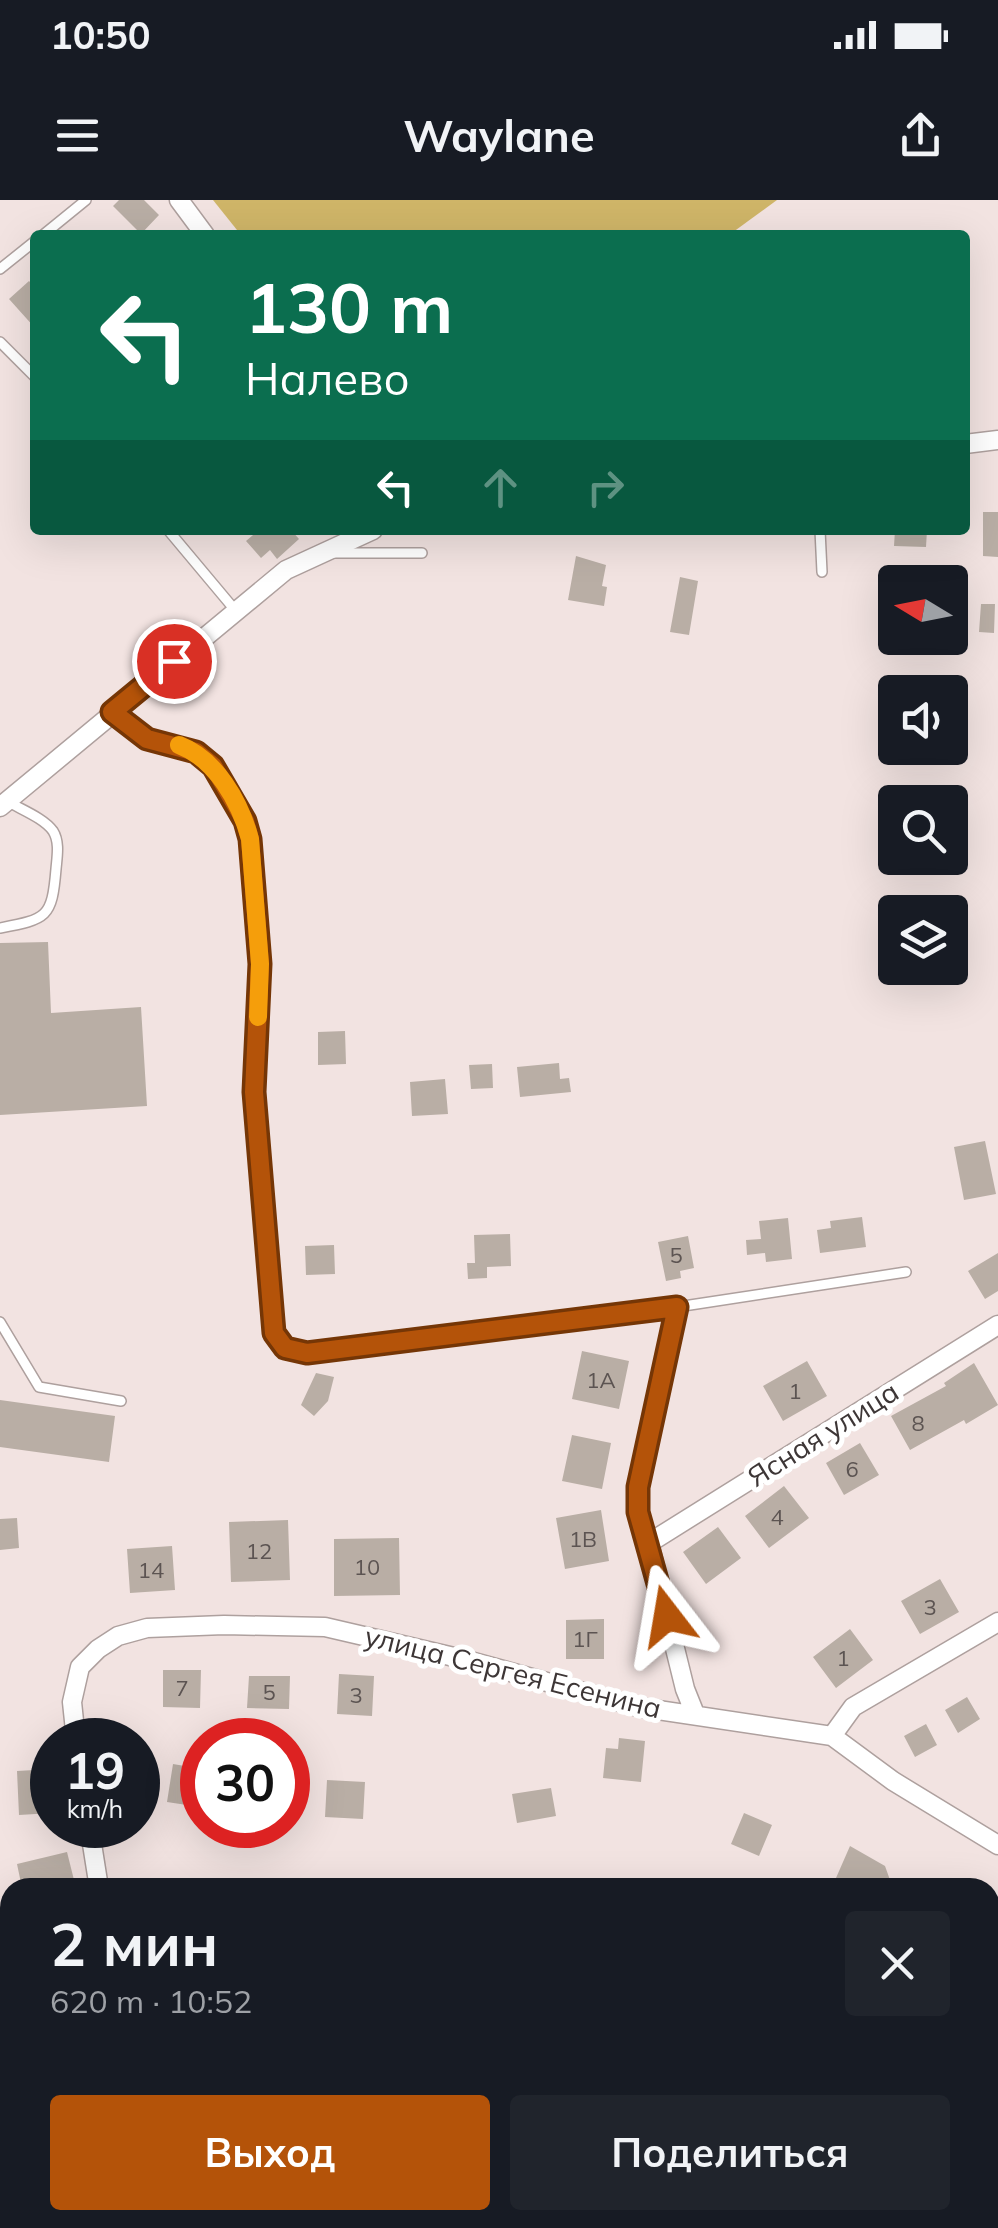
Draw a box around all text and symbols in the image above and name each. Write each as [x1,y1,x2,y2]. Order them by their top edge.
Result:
text: 10:50 [50,11,151,59]
text: Waylane [403,107,595,163]
icon: menu [50,108,105,163]
icon: share [893,108,948,163]
text: 130 m [245,263,453,351]
icon: left [80,270,210,400]
text: Налево [245,350,410,406]
icon: left [368,460,423,515]
icon: ahead [473,460,528,515]
icon: right [578,460,633,515]
north arrow [878,565,968,655]
map controls [878,565,968,985]
pin [132,619,217,704]
icon: arrive [147,634,202,689]
button: sound [878,675,968,765]
button: search [878,785,968,875]
button: layers [878,895,968,985]
house number: 5 [669,1241,683,1269]
house number: 1А [586,1366,616,1394]
street label: Ясная улица [741,1373,905,1494]
house number: 1 [788,1377,802,1405]
house number: 8 [911,1409,925,1437]
house number: 6 [845,1455,859,1483]
house number: 4 [770,1503,784,1531]
house number: 1В [569,1525,597,1553]
house number: 12 [246,1537,272,1565]
house number: 10 [354,1553,380,1581]
house number: 14 [138,1556,164,1584]
position arrow [615,1564,719,1668]
house number: 3 [923,1593,937,1621]
street label: улица Сергея Есенина [361,1618,665,1725]
house number: 1Г [572,1625,598,1653]
house number: 1 [836,1644,850,1672]
house number: 7 [175,1674,189,1702]
house number: 5 [262,1678,276,1706]
house number: 3 [349,1681,363,1709]
speed limit sign: 30 [180,1718,310,1848]
text: 19 [65,1739,125,1802]
text: km/h [67,1793,123,1824]
text: 2 мин [50,1906,218,1981]
button: close [845,1911,950,2016]
text: 620 m · 10:52 [50,1981,252,2021]
button: Выход [50,2095,490,2210]
button: Поделиться [510,2095,950,2210]

